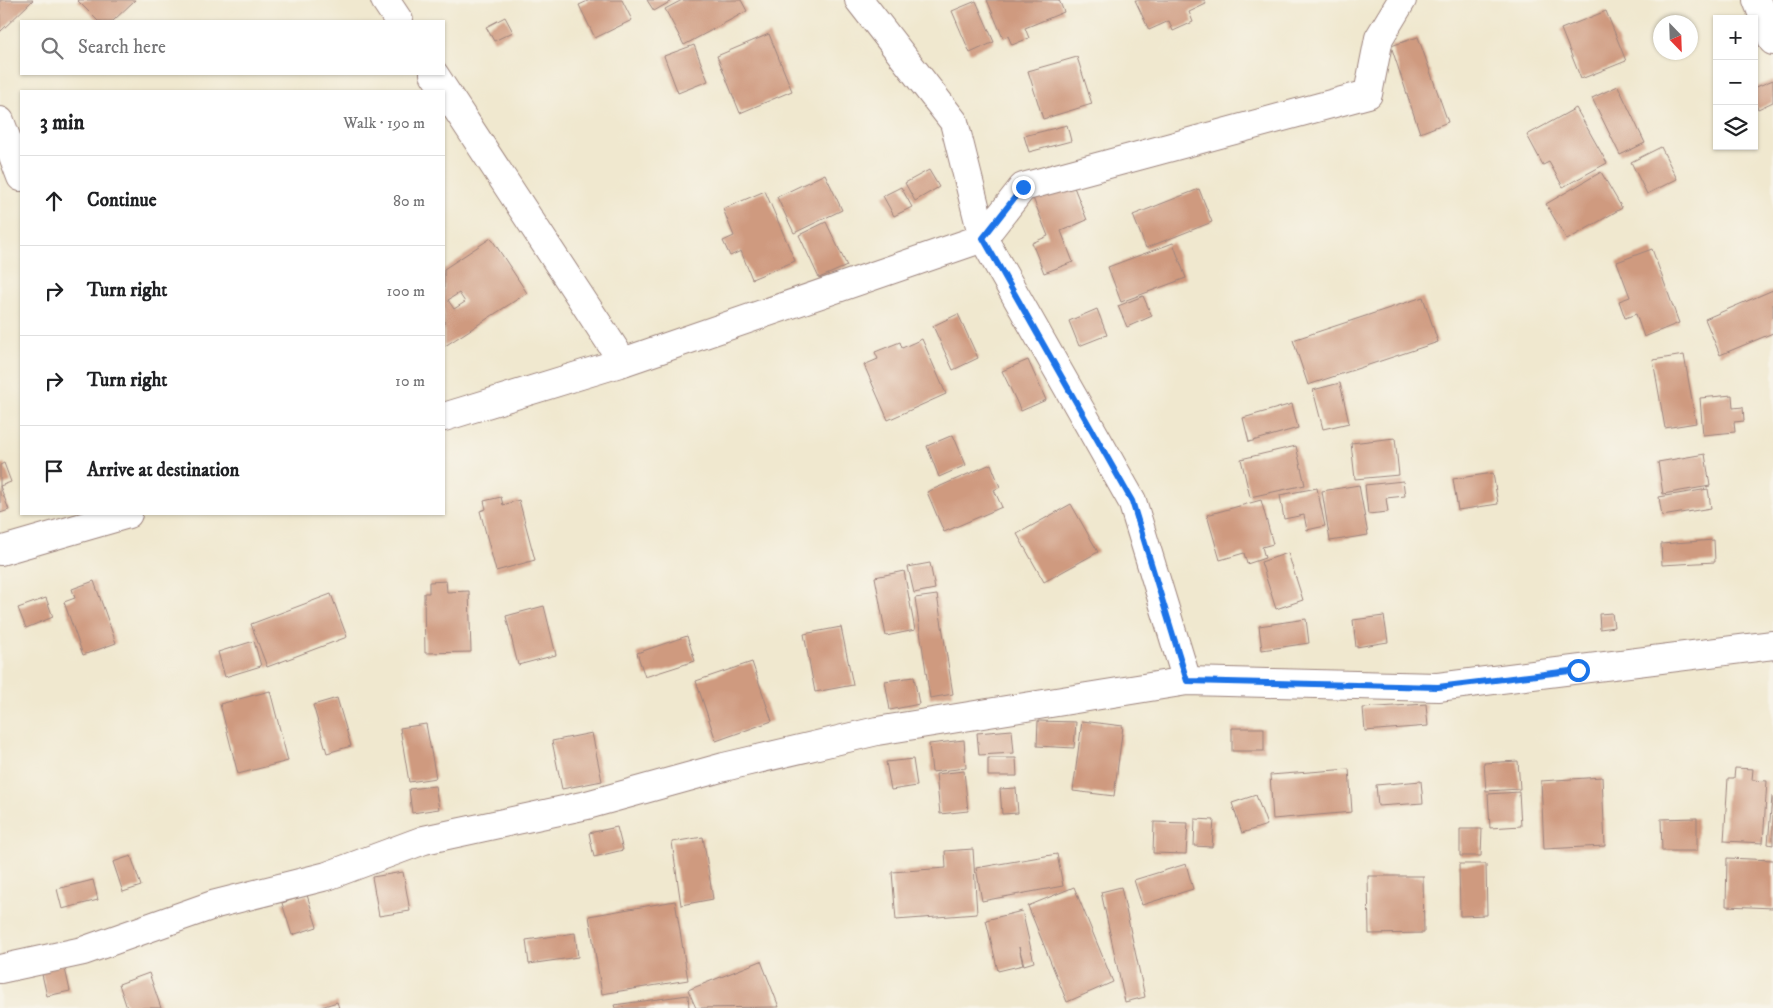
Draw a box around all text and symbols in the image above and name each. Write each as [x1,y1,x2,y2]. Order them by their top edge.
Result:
north arrow [1653,15,1698,60]
map controls [1713,15,1758,150]
button: + [1713,15,1758,60]
search box [20,20,445,75]
icon: search [38,34,66,62]
text: Search here [78,36,166,59]
button: − [1713,60,1758,105]
button: layers [1713,105,1758,150]
text: 3 min [40,110,85,136]
text: Walk · 190 m [343,113,425,133]
route end [1012,176,1035,199]
icon: ahead [40,187,68,215]
text: Continue [87,189,157,212]
text: 80 m [393,191,425,211]
icon: right [40,277,68,305]
text: Turn right [87,279,167,302]
text: 100 m [387,281,425,301]
icon: right [40,367,68,395]
text: Turn right [87,369,167,392]
text: 10 m [395,371,425,391]
icon: arrive [40,457,68,485]
text: Arrive at destination [87,459,239,482]
route start [1567,659,1590,682]

